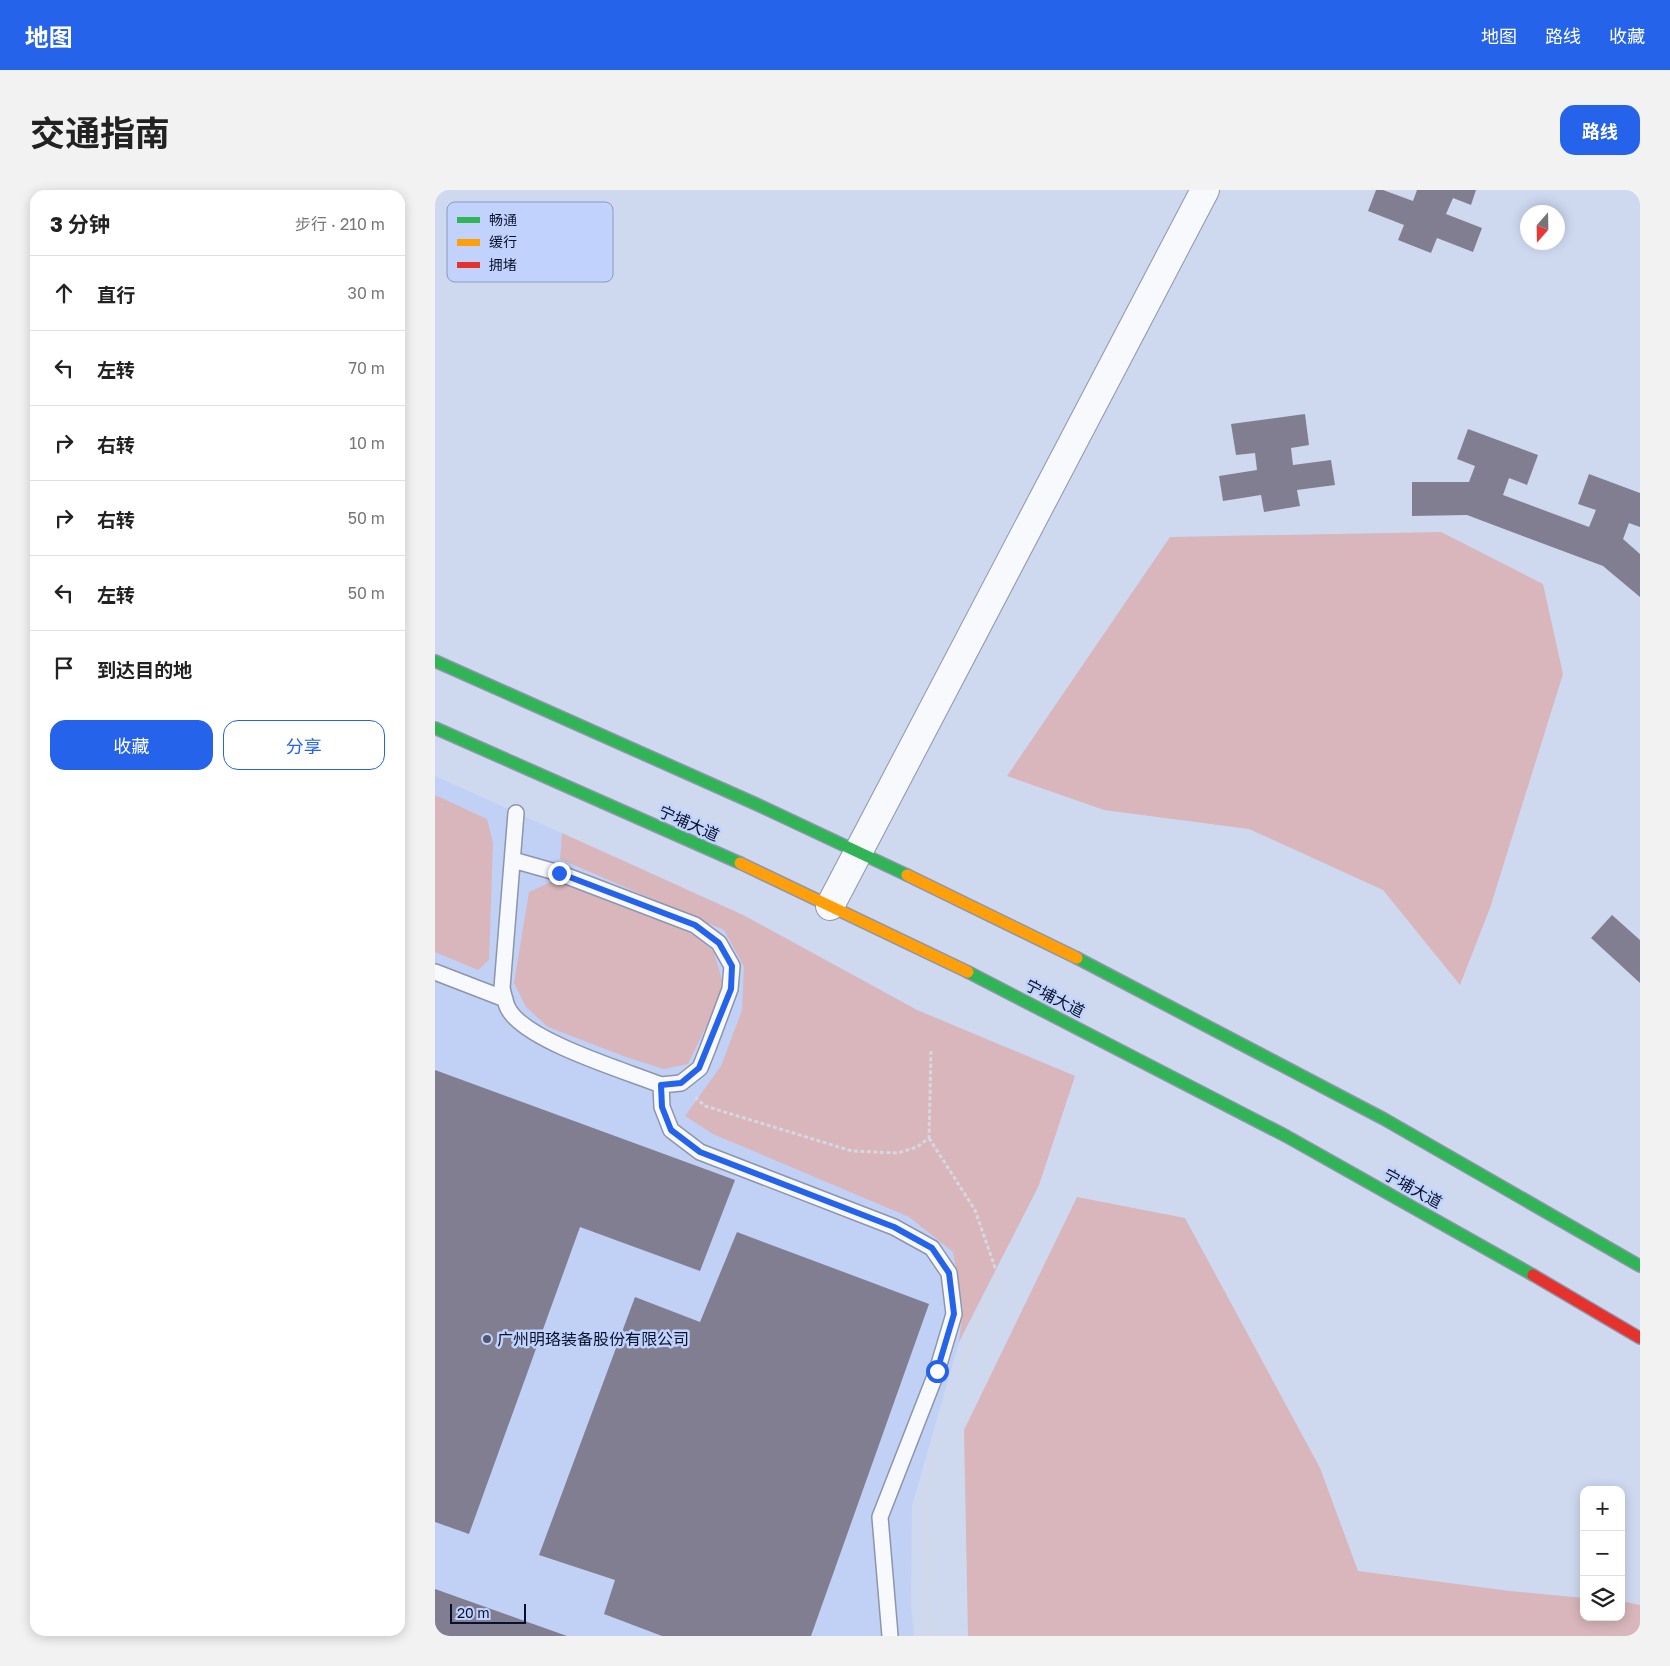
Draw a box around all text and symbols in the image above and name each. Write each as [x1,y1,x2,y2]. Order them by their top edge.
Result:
text: 地图 [25,22,73,51]
text: 地图 [1481,25,1517,47]
text: 路线 [1545,25,1581,47]
text: 收藏 [1609,25,1645,47]
button: 路线 [1560,105,1640,155]
text: 交通指南 [30,112,170,154]
legend [447,202,613,282]
north arrow [1520,205,1565,250]
text: 3 分钟 [50,211,110,237]
text: 畅通 [489,211,517,228]
text: 步行 · 210 m [295,214,385,234]
text: 缓行 [489,233,517,250]
text: 拥堵 [489,256,517,273]
icon: ahead [50,279,78,307]
text: 直行 [97,283,135,306]
text: 30 m [348,283,385,303]
icon: left [50,354,78,382]
text: 左转 [97,358,135,381]
text: 70 m [348,358,385,378]
icon: right [50,429,78,457]
text: 右转 [97,433,135,456]
text: 10 m [349,433,385,453]
icon: right [50,504,78,532]
text: 右转 [97,508,135,531]
text: 50 m [348,508,385,528]
icon: left [50,579,78,607]
text: 左转 [97,583,135,606]
text: 50 m [348,583,385,603]
icon: arrive [50,654,78,682]
text: 到达目的地 [97,658,192,681]
button: 收藏 [50,720,213,770]
button: 分享 [223,720,385,770]
street label: 宁埔大道 [656,801,722,845]
route end [548,862,571,885]
street label: 宁埔大道 [1022,975,1088,1021]
street label: 宁埔大道 [1380,1164,1446,1212]
place label: 广州明珞装备股份有限公司 [497,1329,689,1349]
marker: 广州明珞装备股份有限公司 [481,1333,493,1345]
route start [926,1360,949,1383]
map controls [1580,1486,1625,1621]
button: + [1580,1486,1625,1531]
button: − [1580,1531,1625,1576]
button: layers [1580,1576,1625,1621]
scale bar [450,1601,526,1624]
text: 20 m [457,1604,490,1621]

